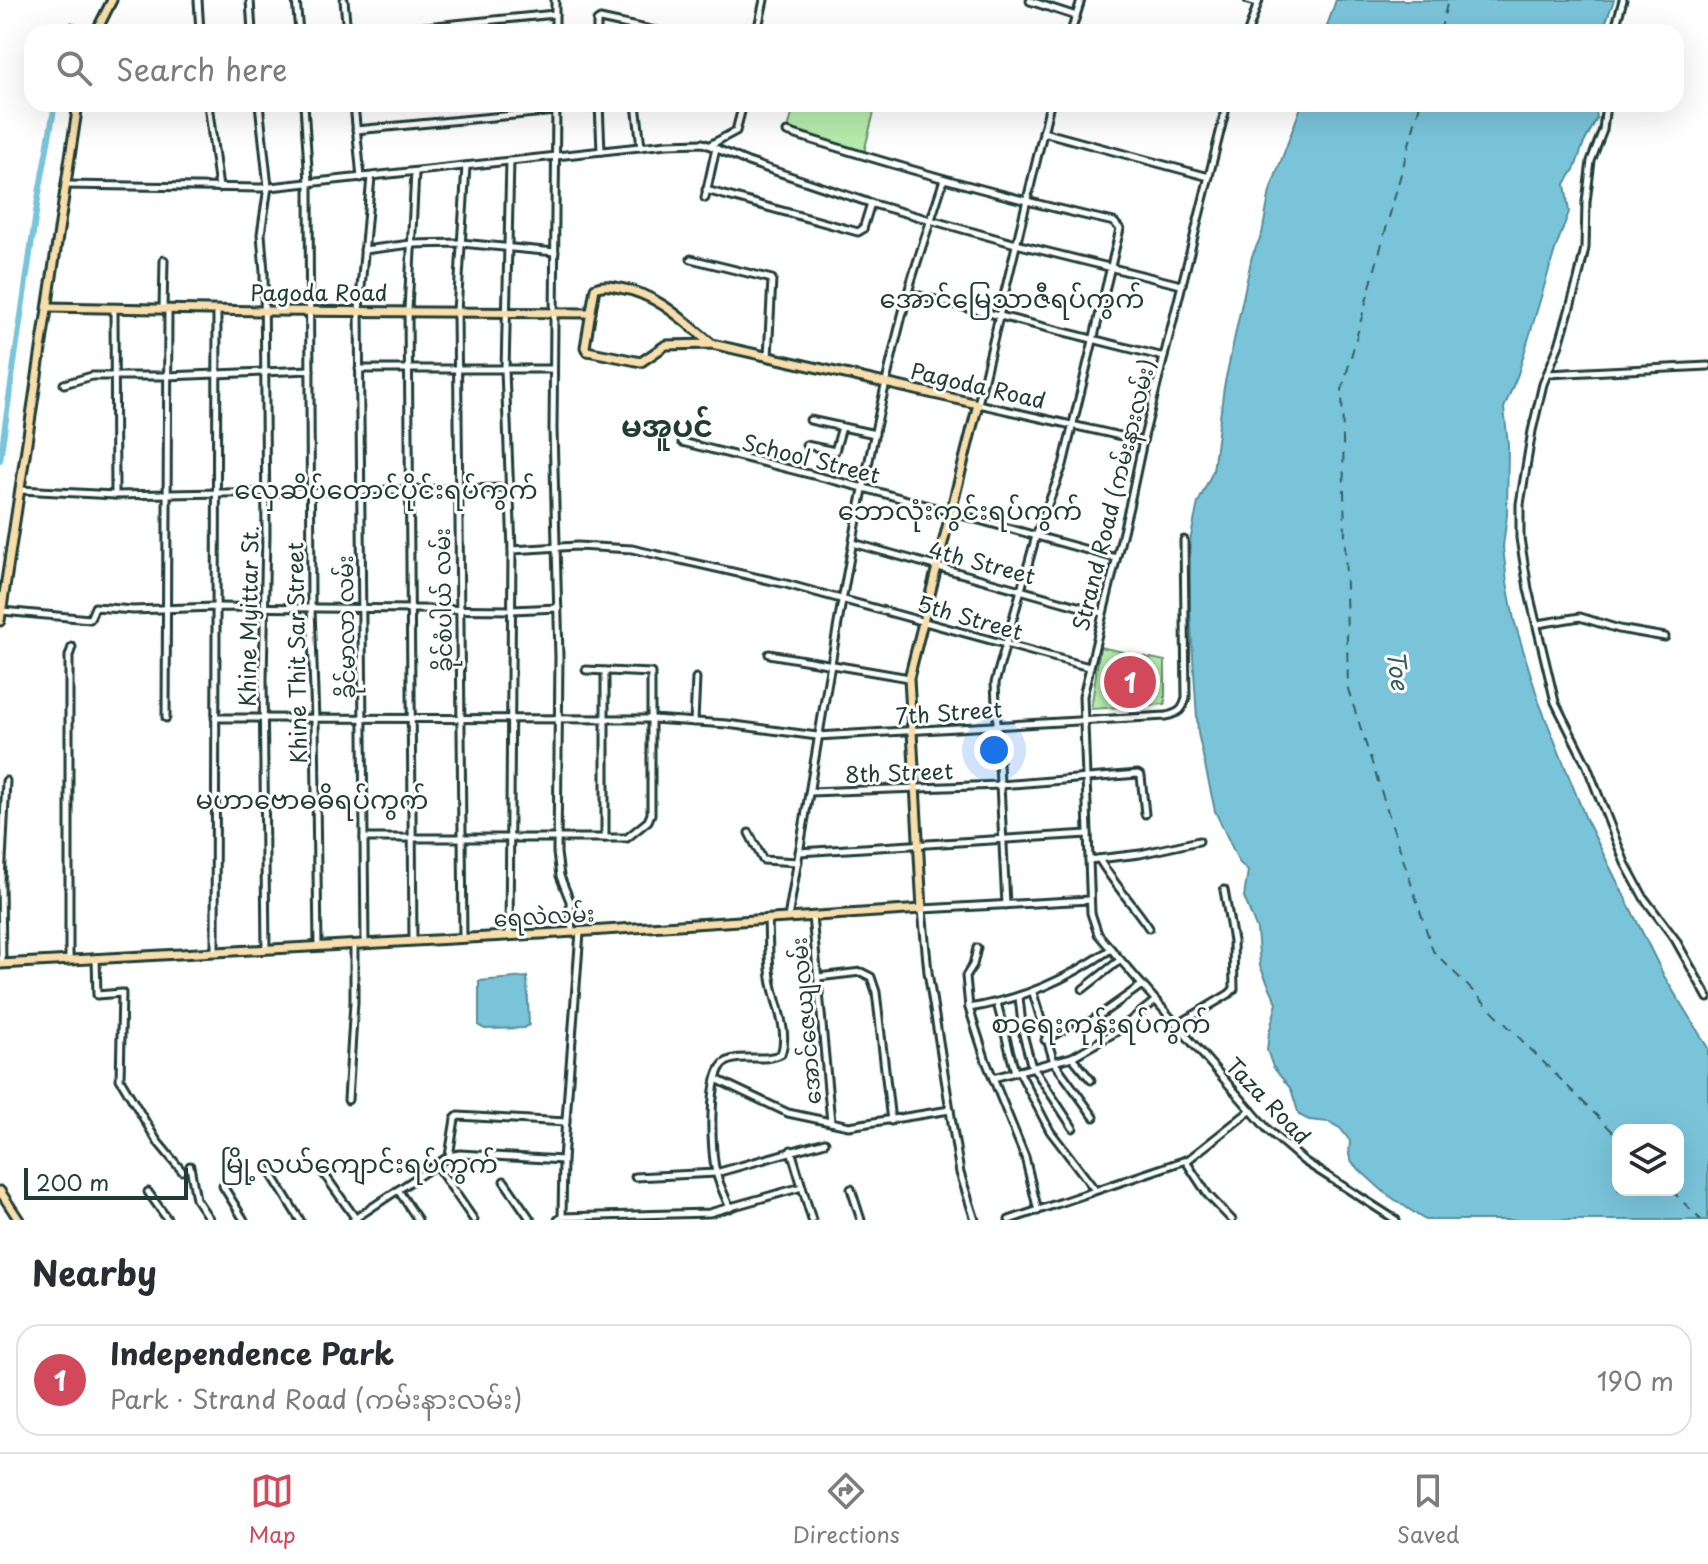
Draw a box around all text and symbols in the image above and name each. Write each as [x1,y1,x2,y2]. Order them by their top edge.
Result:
search box [24,24,1684,112]
icon: search [52,46,96,90]
text: Search here [116,46,288,91]
street label: Pagoda Road [250,275,388,308]
district label: အောင်မြေသာဇီရပ်ကွက် [879,278,1145,320]
street label: Pagoda Road [908,353,1049,416]
street label: Strand Road (ကမ်းနားလမ်း) [1063,355,1165,635]
district label: မအူပင် [621,402,713,451]
street label: School Street [739,424,884,491]
district label: လှေဆိပ်တောင်ပိုင်းရပ်ကွက် [234,469,538,511]
district label: ဘောလုံးကွင်းရပ်ကွက် [838,490,1082,532]
street label: Khine Myittar St. [229,525,266,707]
street label: ခိုင်စံပါယ် လမ်း [424,528,462,672]
street label: 4th Street [926,532,1039,592]
street label: Khine Thit Sar Street [277,542,314,764]
street label: ခိုင်မာလာ လမ်း [327,555,365,699]
street label: 5th Street [914,586,1027,647]
water label: Toe [1379,648,1419,693]
pin: 1 [1104,652,1156,712]
street label: 7th Street [895,691,1003,732]
your location [974,730,1014,770]
street label: 8th Street [844,753,954,790]
district label: မဟာဗောဓဓိရပ်ကွက် [195,779,429,821]
street label: ရေလဲလမ်း [493,895,595,937]
street label: အောင်ဇေယျလမ်း [781,936,832,1106]
district label: စာရေးကုန်းရပ်ကွက် [991,1003,1211,1045]
street label: Taza Road [1219,1049,1319,1151]
map controls [1612,1124,1684,1196]
button: layers [1612,1124,1684,1196]
district label: မြို့လယ်ကျောင်းရပ်ကွက် [220,1143,498,1185]
scale bar [24,1164,188,1200]
text: 200 m [36,1165,109,1198]
text: Nearby [32,1246,157,1298]
text: Independence Park [110,1330,394,1375]
text: 1 [54,1361,66,1400]
text: 190 m [1597,1361,1674,1400]
text: Park · Strand Road (ကမ်းနားလမ်း) [110,1379,523,1418]
tab: Map [249,1469,296,1550]
tab: Directions [793,1469,900,1550]
tab: Saved [1397,1469,1459,1550]

